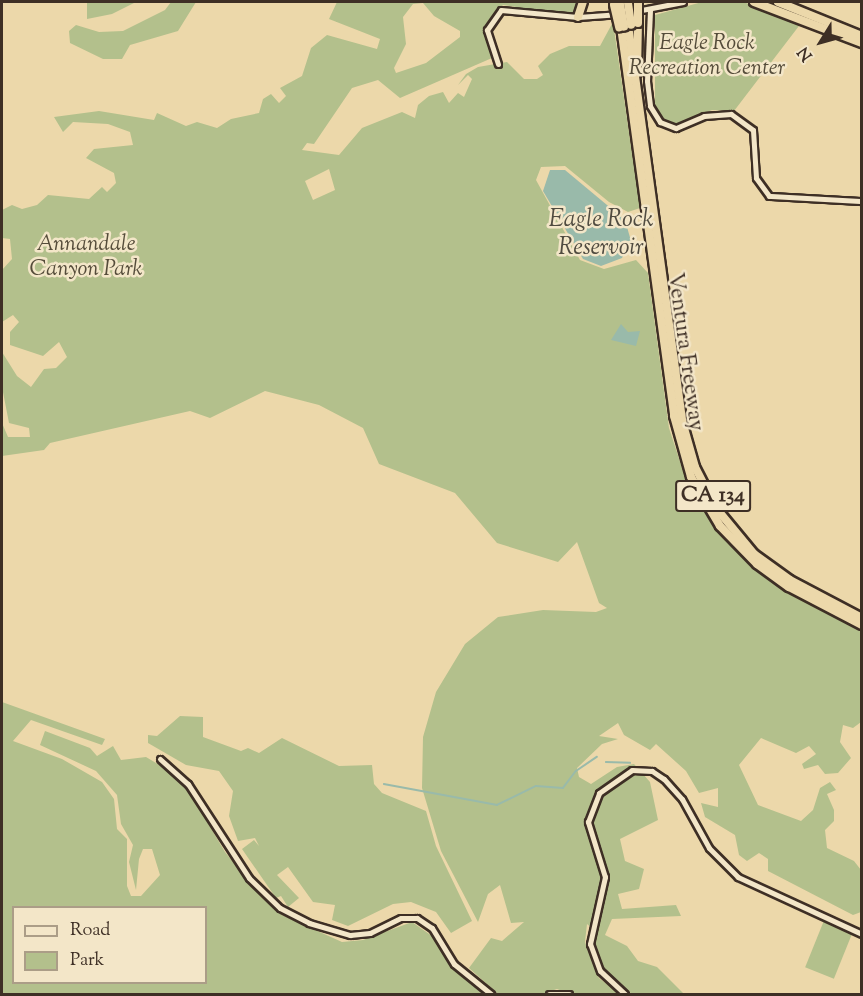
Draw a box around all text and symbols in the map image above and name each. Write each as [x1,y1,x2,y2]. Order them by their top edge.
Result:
north arrow [791,12,851,72]
park label: Eagle Rock Recreation Center [629,31,785,82]
text: N [793,41,819,65]
water label: Eagle Rock Reservoir [549,207,653,263]
park label: Annandale Canyon Park [30,232,142,284]
street label: Ventura Freeway [660,271,708,433]
road number: CA 134 [674,478,752,514]
legend [12,906,207,984]
text: Road [70,918,110,944]
text: Park [70,948,104,974]

